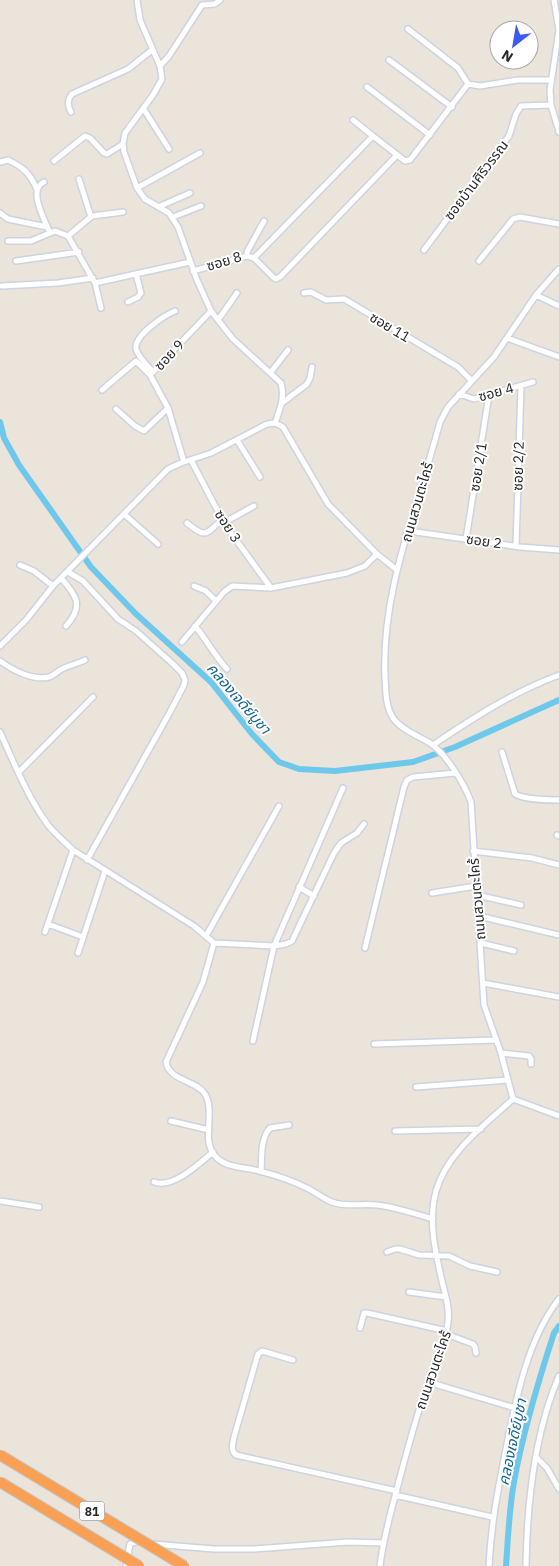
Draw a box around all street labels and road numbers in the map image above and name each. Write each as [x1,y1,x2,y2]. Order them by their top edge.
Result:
street label: ซอยบ้านศิริวรรณ [440,136,512,224]
street label: ซอย 8 [204,247,244,275]
street label: ซอย 11 [366,308,414,346]
street label: ซอย 9 [150,336,188,374]
street label: ซอย 4 [476,379,516,405]
street label: ซอย 2/1 [465,441,491,493]
street label: ซอย 2/2 [508,441,528,491]
street label: ถนนสวนตะไคร้ [397,459,437,544]
street label: ซอย 3 [211,506,245,546]
street label: ซอย 2 [465,530,503,552]
street label: ถนนสวนตะไคร้ [464,857,490,941]
street label: ถนนสวนตะไคร้ [411,1328,455,1412]
road number: 81 [80,1502,104,1520]

